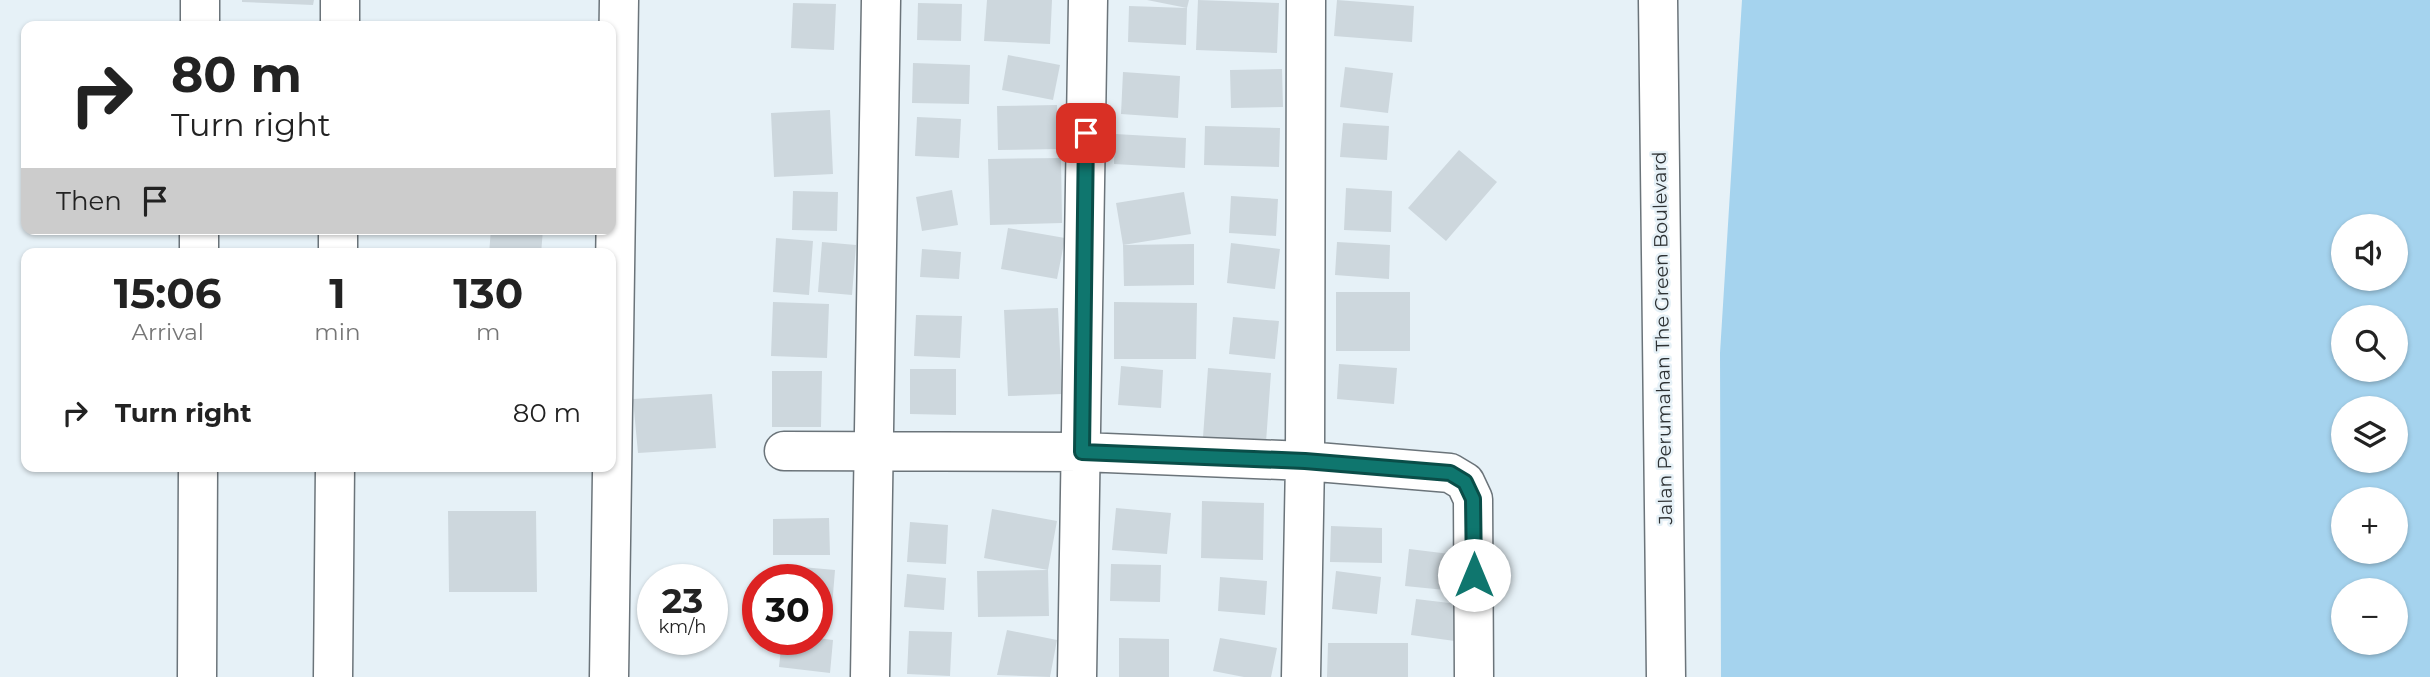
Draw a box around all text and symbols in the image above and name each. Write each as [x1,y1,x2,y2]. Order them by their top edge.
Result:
text: 80 m [171,45,302,104]
icon: right [56,49,147,140]
pin [1056,103,1116,163]
text: Turn right [171,105,331,144]
icon: arrive [1067,114,1105,152]
street label: Jalan Perumahan The Green Boulevard [1648,151,1677,526]
icon: arrive [136,182,174,220]
text: Then [56,185,122,217]
map controls [2331,214,2408,655]
button: sound [2331,214,2408,291]
text: 15:06 [114,267,222,319]
text: 1 [329,267,346,319]
text: 130 [453,267,523,319]
button: search [2331,305,2408,382]
text: Arrival [131,318,204,346]
text: min [314,318,361,346]
text: m [476,318,500,346]
icon: right [56,394,94,432]
button: layers [2331,396,2408,473]
text: Turn right [115,397,251,429]
text: 80 m [513,397,581,429]
button: + [2331,487,2408,564]
position arrow [1437,538,1511,612]
speed limit sign: 30 [742,564,833,655]
button: − [2331,578,2408,655]
text: 23 [662,579,703,622]
text: km/h [658,616,707,638]

